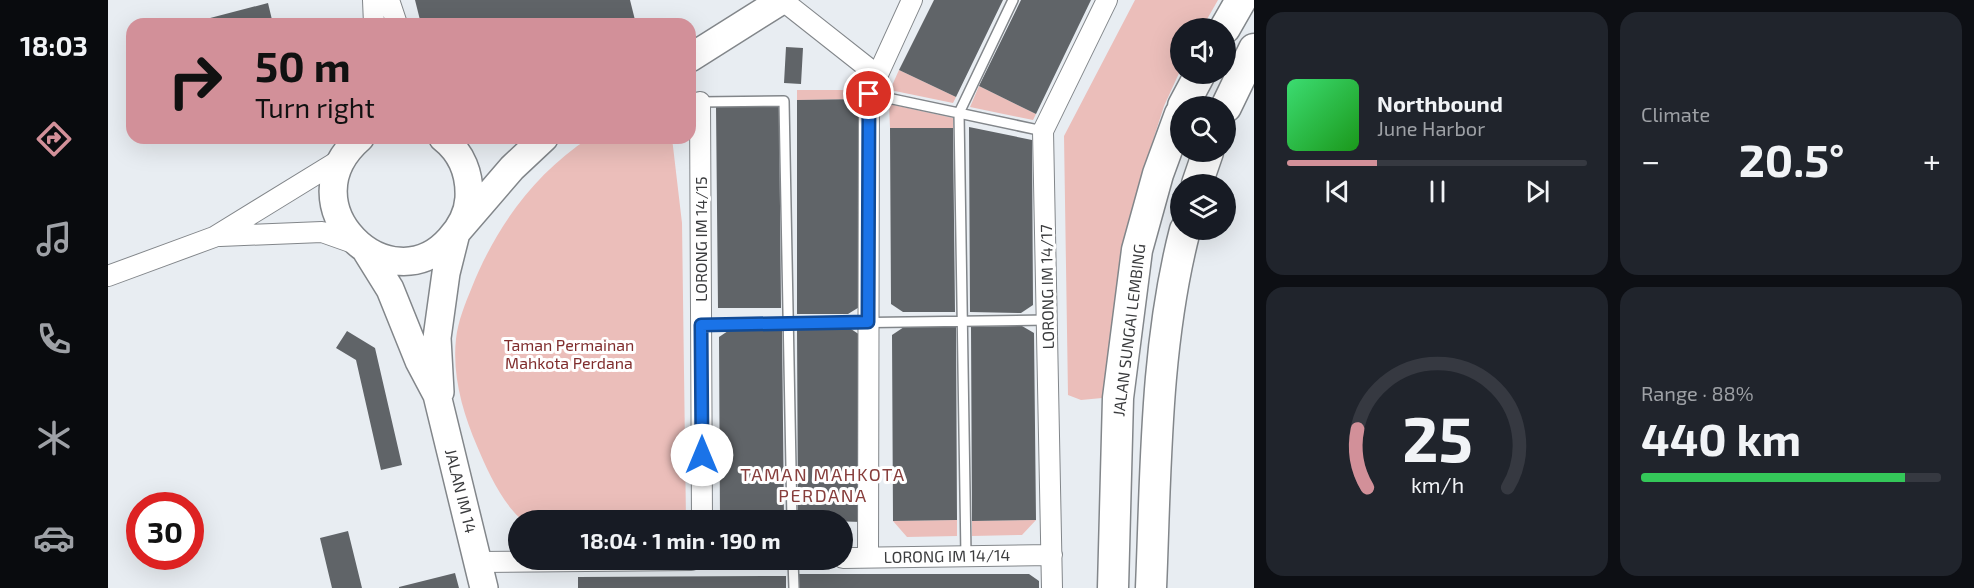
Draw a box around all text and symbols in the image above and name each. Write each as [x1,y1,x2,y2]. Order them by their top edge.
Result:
map controls [1170,18,1236,240]
button: sound [1170,18,1236,84]
text: 18:03 [20,29,88,61]
text: 50 m [255,40,351,90]
icon: right [156,42,234,120]
pin [843,68,894,119]
icon: arrive [852,77,885,110]
text: Northbound [1377,90,1503,116]
text: Turn right [255,91,375,123]
button: search [1170,96,1236,162]
text: Climate [1641,102,1710,126]
text: June Harbor [1377,116,1485,140]
icon: directions [33,118,75,160]
text: 20.5° [1739,132,1844,186]
text: − [1641,140,1660,180]
text: + [1923,140,1941,180]
button: layers [1170,174,1236,240]
icon: previous [1321,175,1354,208]
icon: pause [1421,175,1454,208]
icon: next [1521,175,1554,208]
street label: LORONG IM 14/15 [691,176,710,302]
icon: music [33,218,75,260]
street label: LORONG IM 14/17 [1036,224,1057,350]
street label: JALAN SUNGAI LEMBING [1108,243,1149,417]
icon: phone [33,318,75,360]
park label: Taman Permainan Mahkota Perdana [504,335,634,372]
text: Range · 88% [1641,381,1754,405]
text: 25 [1402,400,1472,475]
text: 440 km [1641,411,1801,465]
icon: climate [33,417,75,459]
position arrow [670,423,734,487]
street label: JALAN IM 14 [442,447,481,535]
district label: TAMAN MAHKOTA PERDANA [740,463,906,506]
text: km/h [1410,473,1464,498]
speed limit sign: 30 [126,492,204,570]
icon: car [33,517,75,559]
text: 18:04 · 1 min · 190 m [580,527,781,553]
street label: LORONG IM 14/14 [884,545,1011,566]

